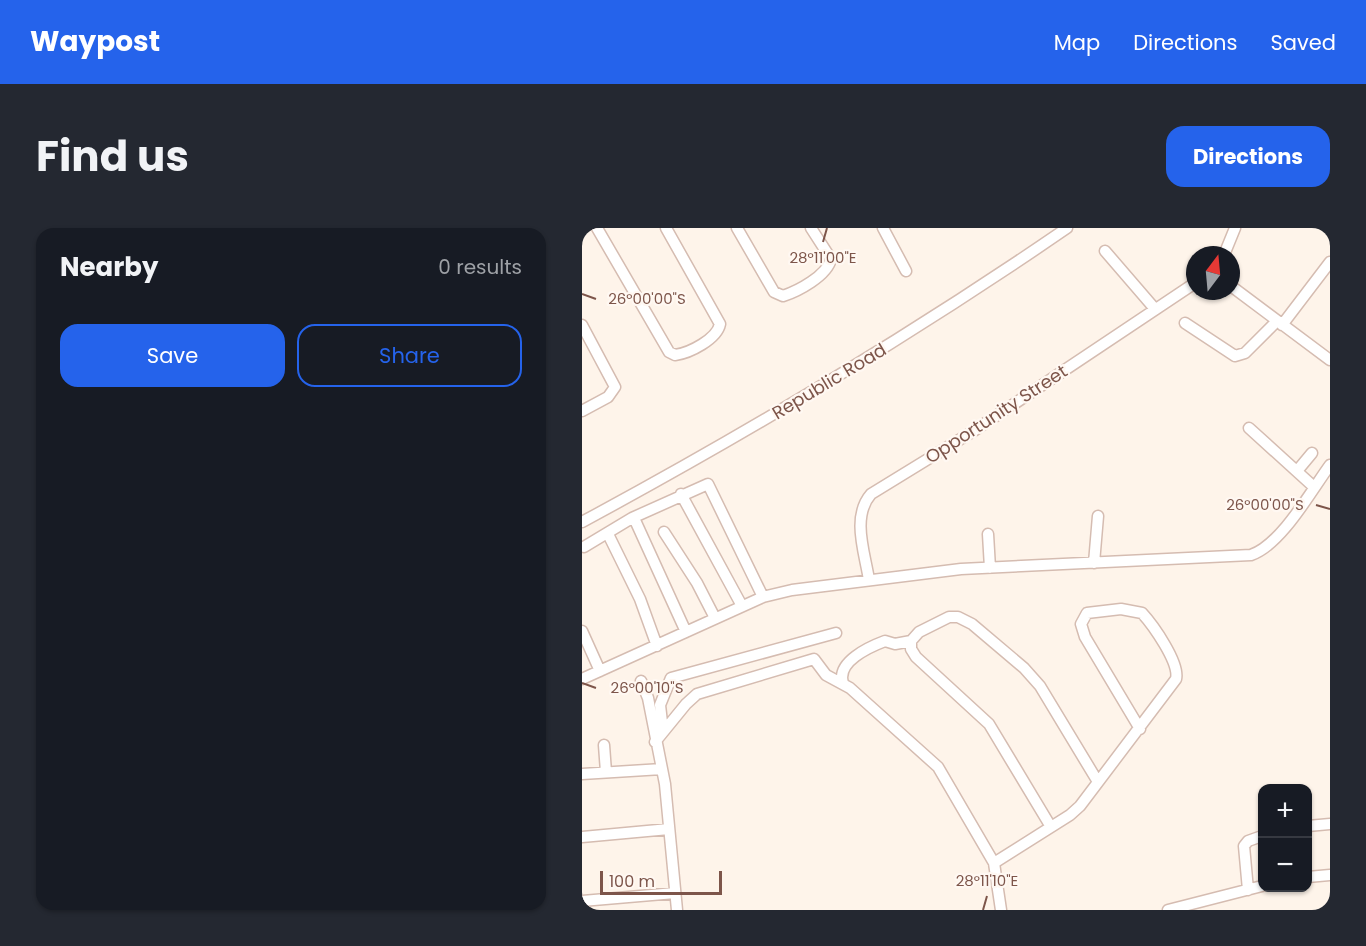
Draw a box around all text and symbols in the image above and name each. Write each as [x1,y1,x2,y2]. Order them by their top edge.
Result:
text: Waypost [30,22,160,61]
text: Map [1054,28,1100,57]
text: Directions [1133,28,1237,57]
text: Saved [1270,28,1336,57]
button: Directions [1166,126,1330,187]
text: Find us [36,127,189,186]
north arrow [1186,246,1240,300]
text: 28°11'00"E [789,247,857,268]
text: Nearby [60,249,158,285]
text: 0 results [438,253,522,281]
text: 26°00'00"S [608,288,686,309]
button: Save [60,324,285,387]
button: Share [297,324,522,387]
street label: Republic Road [767,337,891,425]
street label: Opportunity Street [920,359,1072,469]
text: 26°00'00"S [1226,494,1304,515]
text: 26°00'10"S [611,677,683,698]
map controls [1258,784,1312,892]
button: + [1258,784,1312,838]
button: − [1258,838,1312,892]
scale bar [600,868,722,896]
text: 100 m [609,870,655,893]
text: 28°11'10"E [956,870,1018,891]

